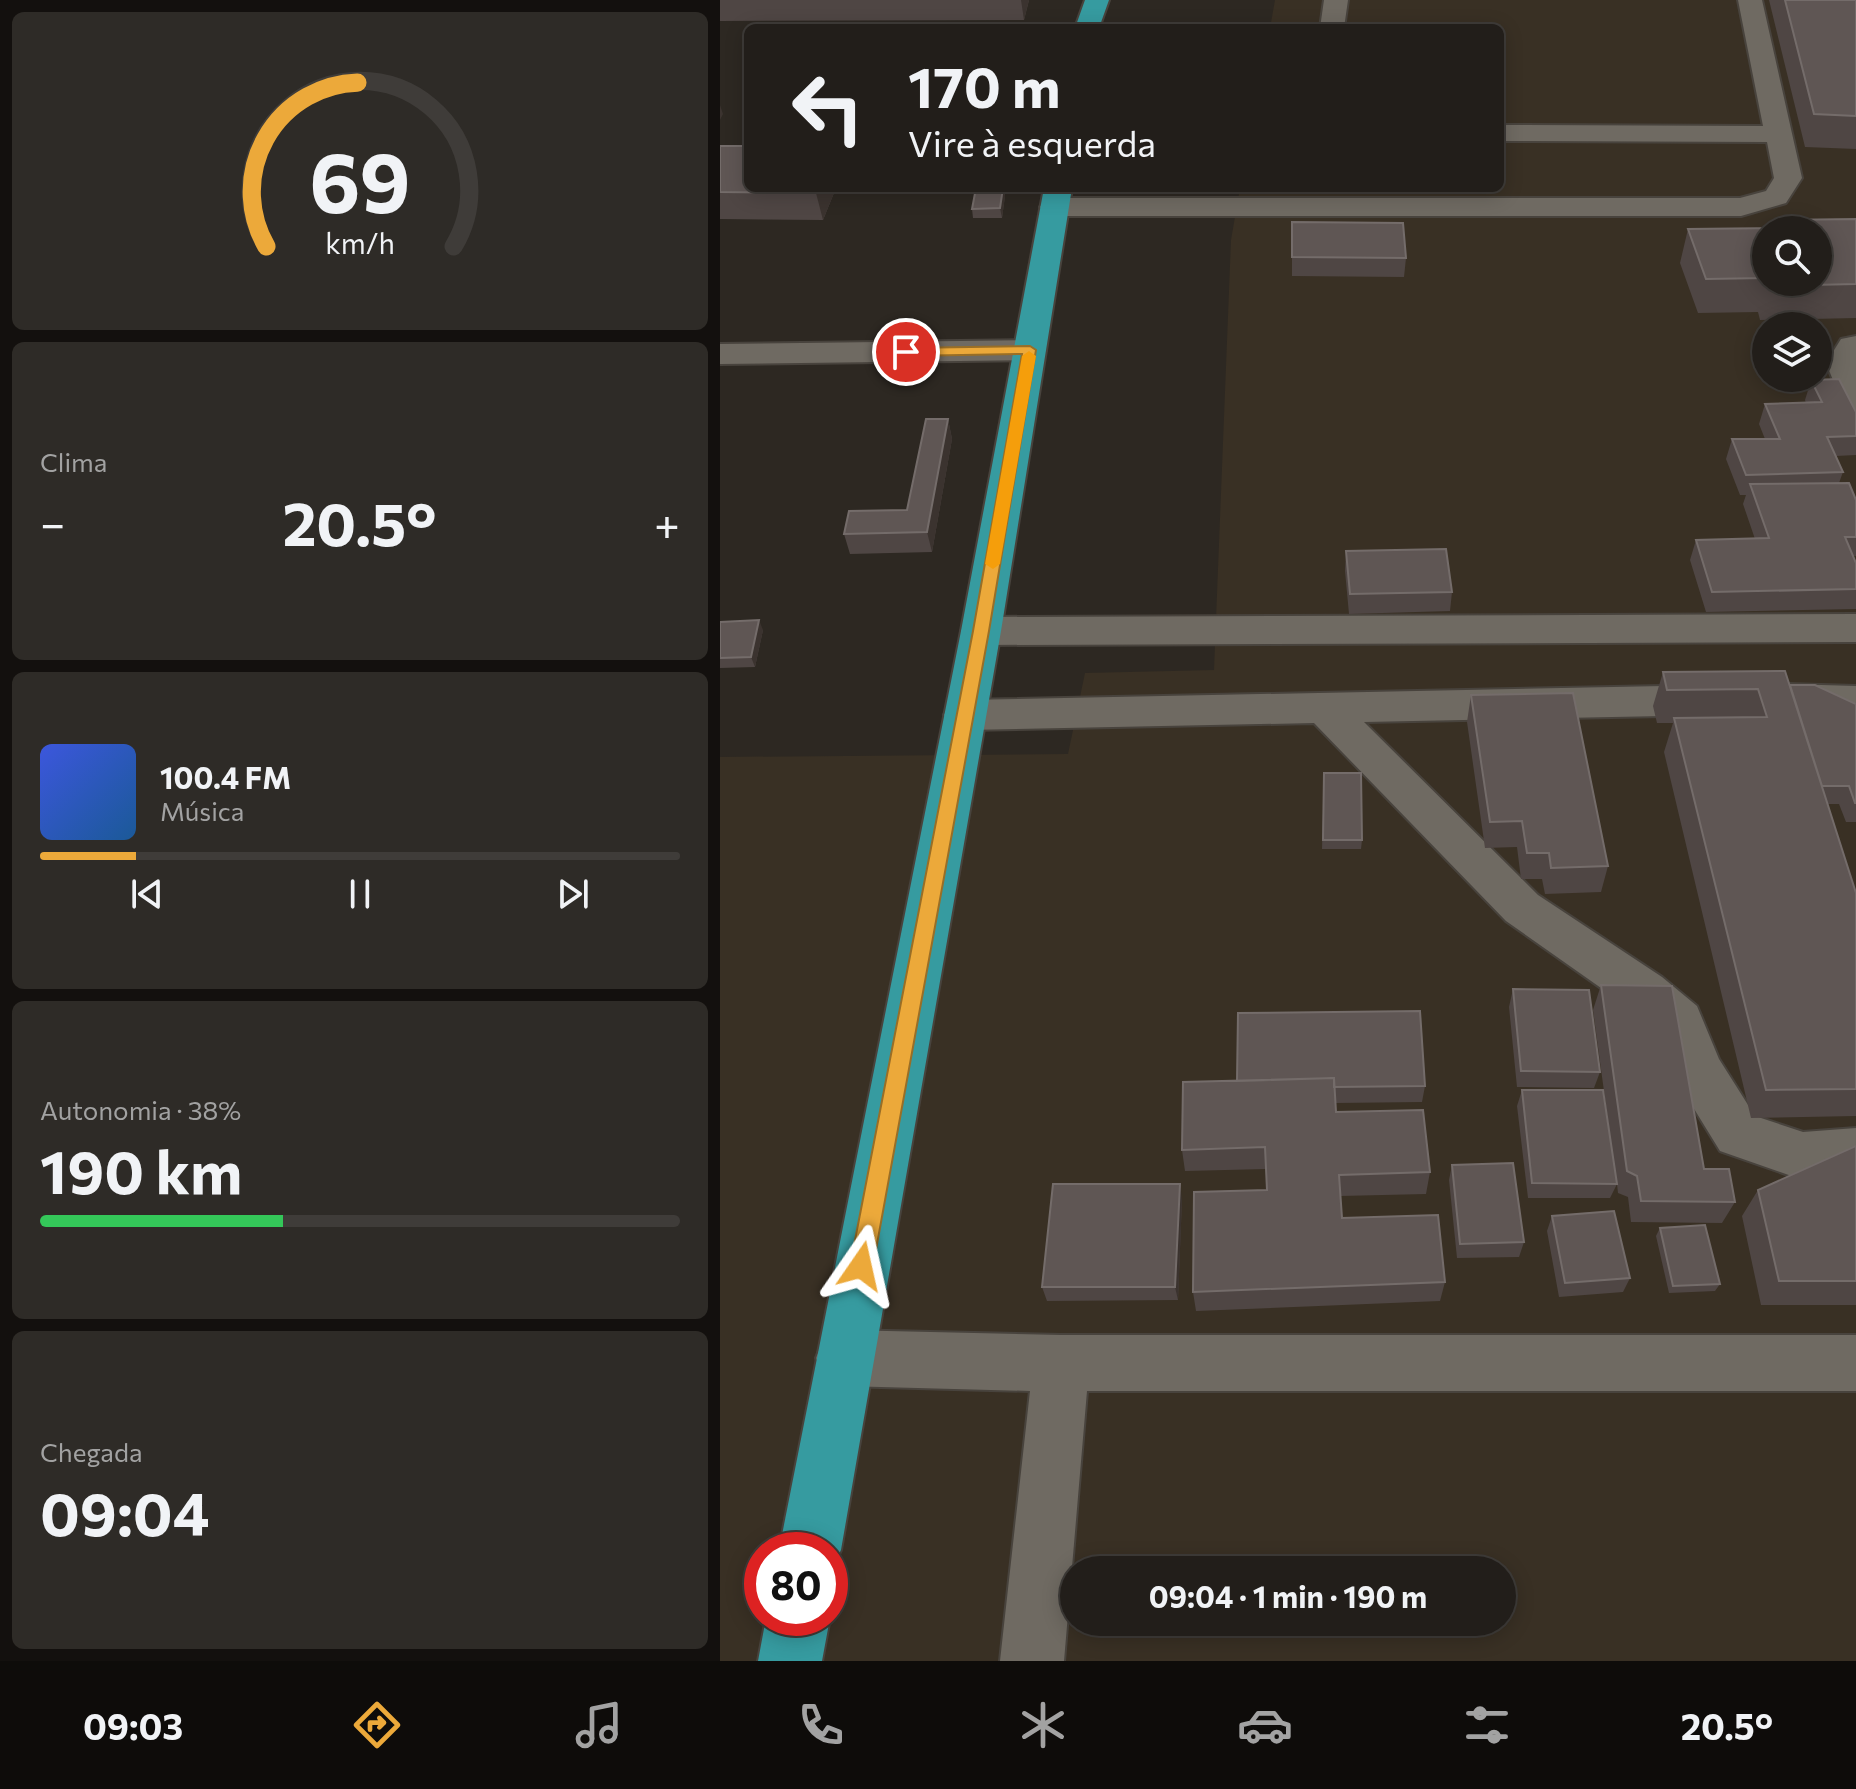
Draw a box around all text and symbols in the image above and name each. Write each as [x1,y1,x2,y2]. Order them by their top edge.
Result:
text: 170 m [908,51,1061,120]
icon: left [776,56,880,160]
text: Vire à esquerda [908,120,1156,164]
text: 69 [309,127,411,229]
map controls [1752,216,1832,392]
button: search [1752,216,1832,296]
text: km/h [325,225,395,260]
button: layers [1752,312,1832,392]
pin [872,318,940,386]
icon: arrive [884,330,928,374]
text: Clima [40,446,107,477]
text: 20.5° [283,485,437,558]
text: − [40,495,65,549]
text: + [654,495,680,549]
text: 100.4 FM [160,758,291,795]
text: Música [160,795,244,826]
icon: previous [125,872,169,916]
icon: pause [338,872,382,916]
icon: next [551,872,595,916]
text: Autonomia · 38% [40,1094,241,1125]
text: 190 km [40,1133,242,1206]
position arrow [819,1224,903,1308]
text: Chegada [40,1436,143,1467]
text: 09:04 [40,1475,209,1548]
speed limit sign: 80 [744,1532,848,1636]
text: 09:04 · 1 min · 190 m [1149,1577,1427,1614]
icon: directions [349,1697,405,1753]
icon: music [571,1697,627,1753]
icon: phone [793,1697,849,1753]
icon: climate [1015,1697,1071,1753]
icon: car [1237,1697,1293,1753]
icon: filters [1459,1697,1515,1753]
text: 09:03 [83,1703,183,1747]
text: 20.5° [1681,1703,1773,1747]

